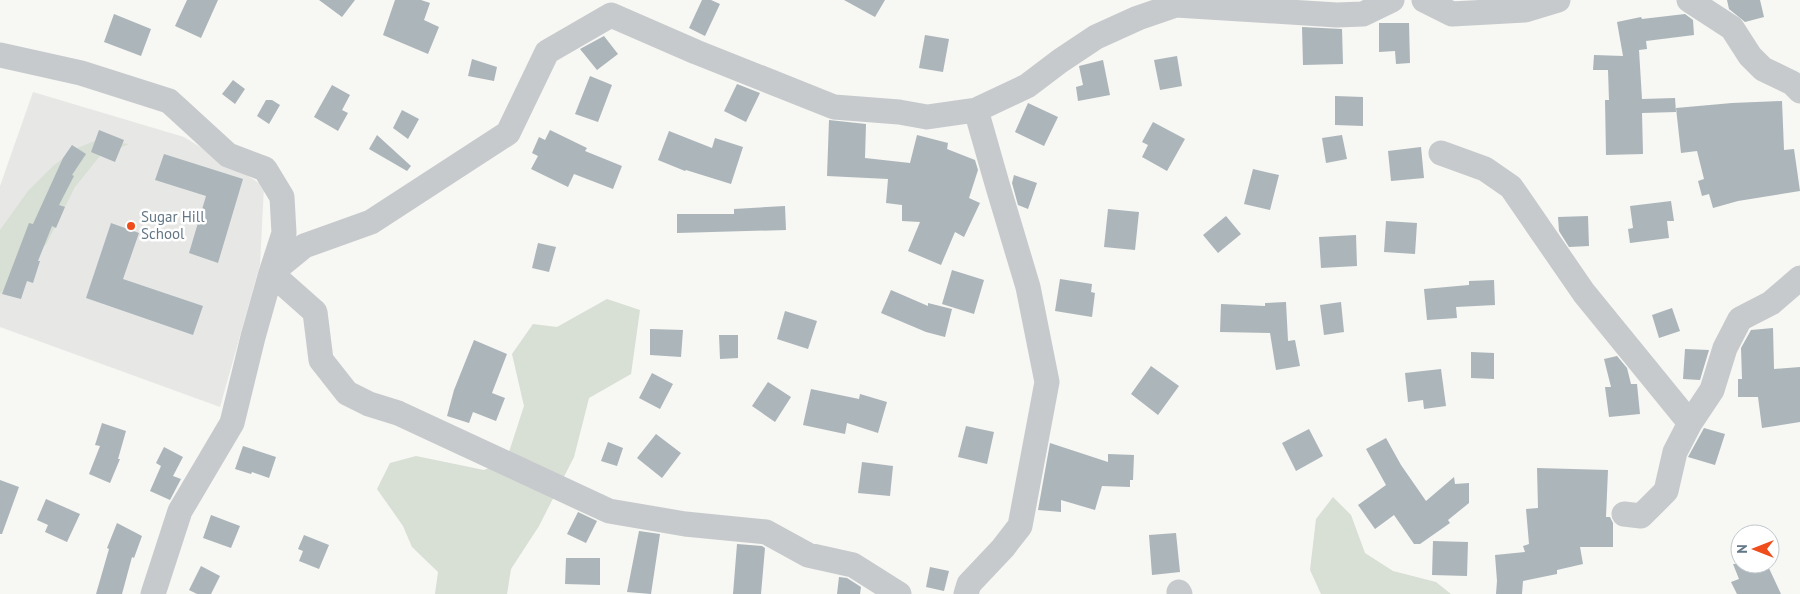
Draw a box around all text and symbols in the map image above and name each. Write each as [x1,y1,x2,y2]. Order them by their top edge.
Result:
place label: Sugar Hill School [141,207,205,243]
marker: Sugar Hill School [125,220,137,232]
north arrow [1730,524,1780,574]
text: N [1733,544,1751,554]

